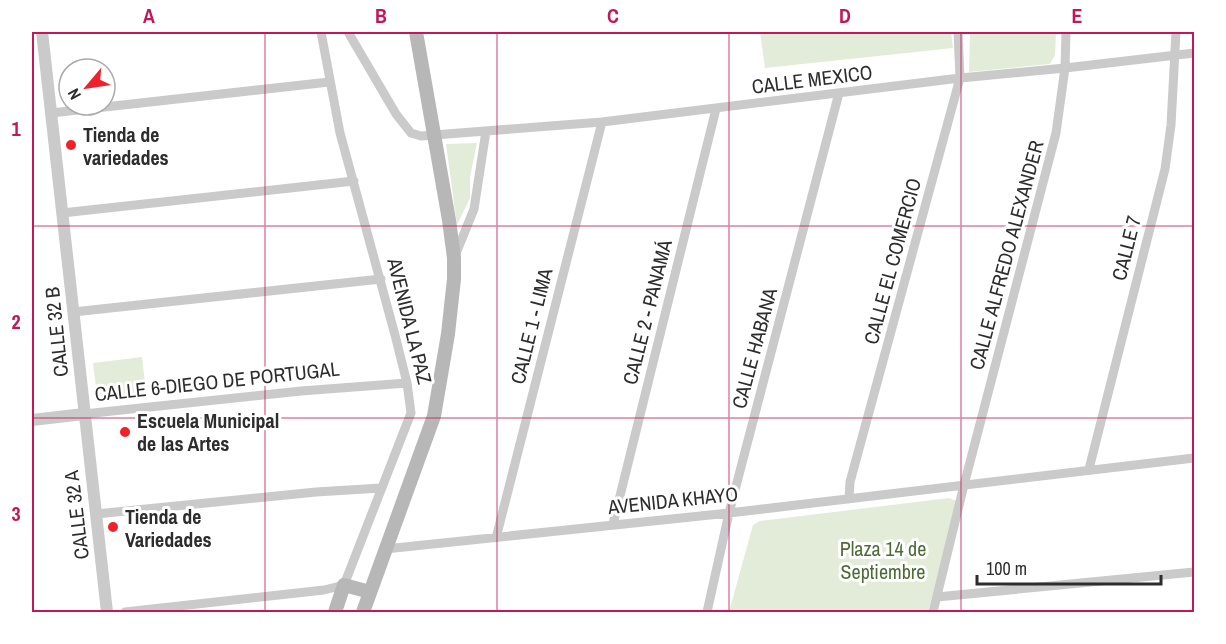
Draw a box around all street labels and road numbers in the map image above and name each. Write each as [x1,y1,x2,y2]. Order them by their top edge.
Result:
street label: CALLE MEXICO [750,58,874,100]
street label: CALLE ALFREDO ALEXANDER [962,137,1050,373]
street label: CALLE EL COMERCIO [857,175,927,347]
street label: CALLE 7 [1105,213,1147,283]
street label: CALLE 2 - PANAMÁ [616,237,678,387]
street label: AVENIDA LA PAZ [381,254,439,387]
street label: CALLE 1 - LIMA [504,265,558,387]
street label: CALLE HABANA [725,285,783,411]
street label: CALLE 32 B [38,286,74,378]
street label: CALLE 6-DIEGO DE PORTUGAL [93,355,341,407]
street label: CALLE 32 A [57,469,95,561]
street label: AVENIDA KHAYO [606,480,739,520]

